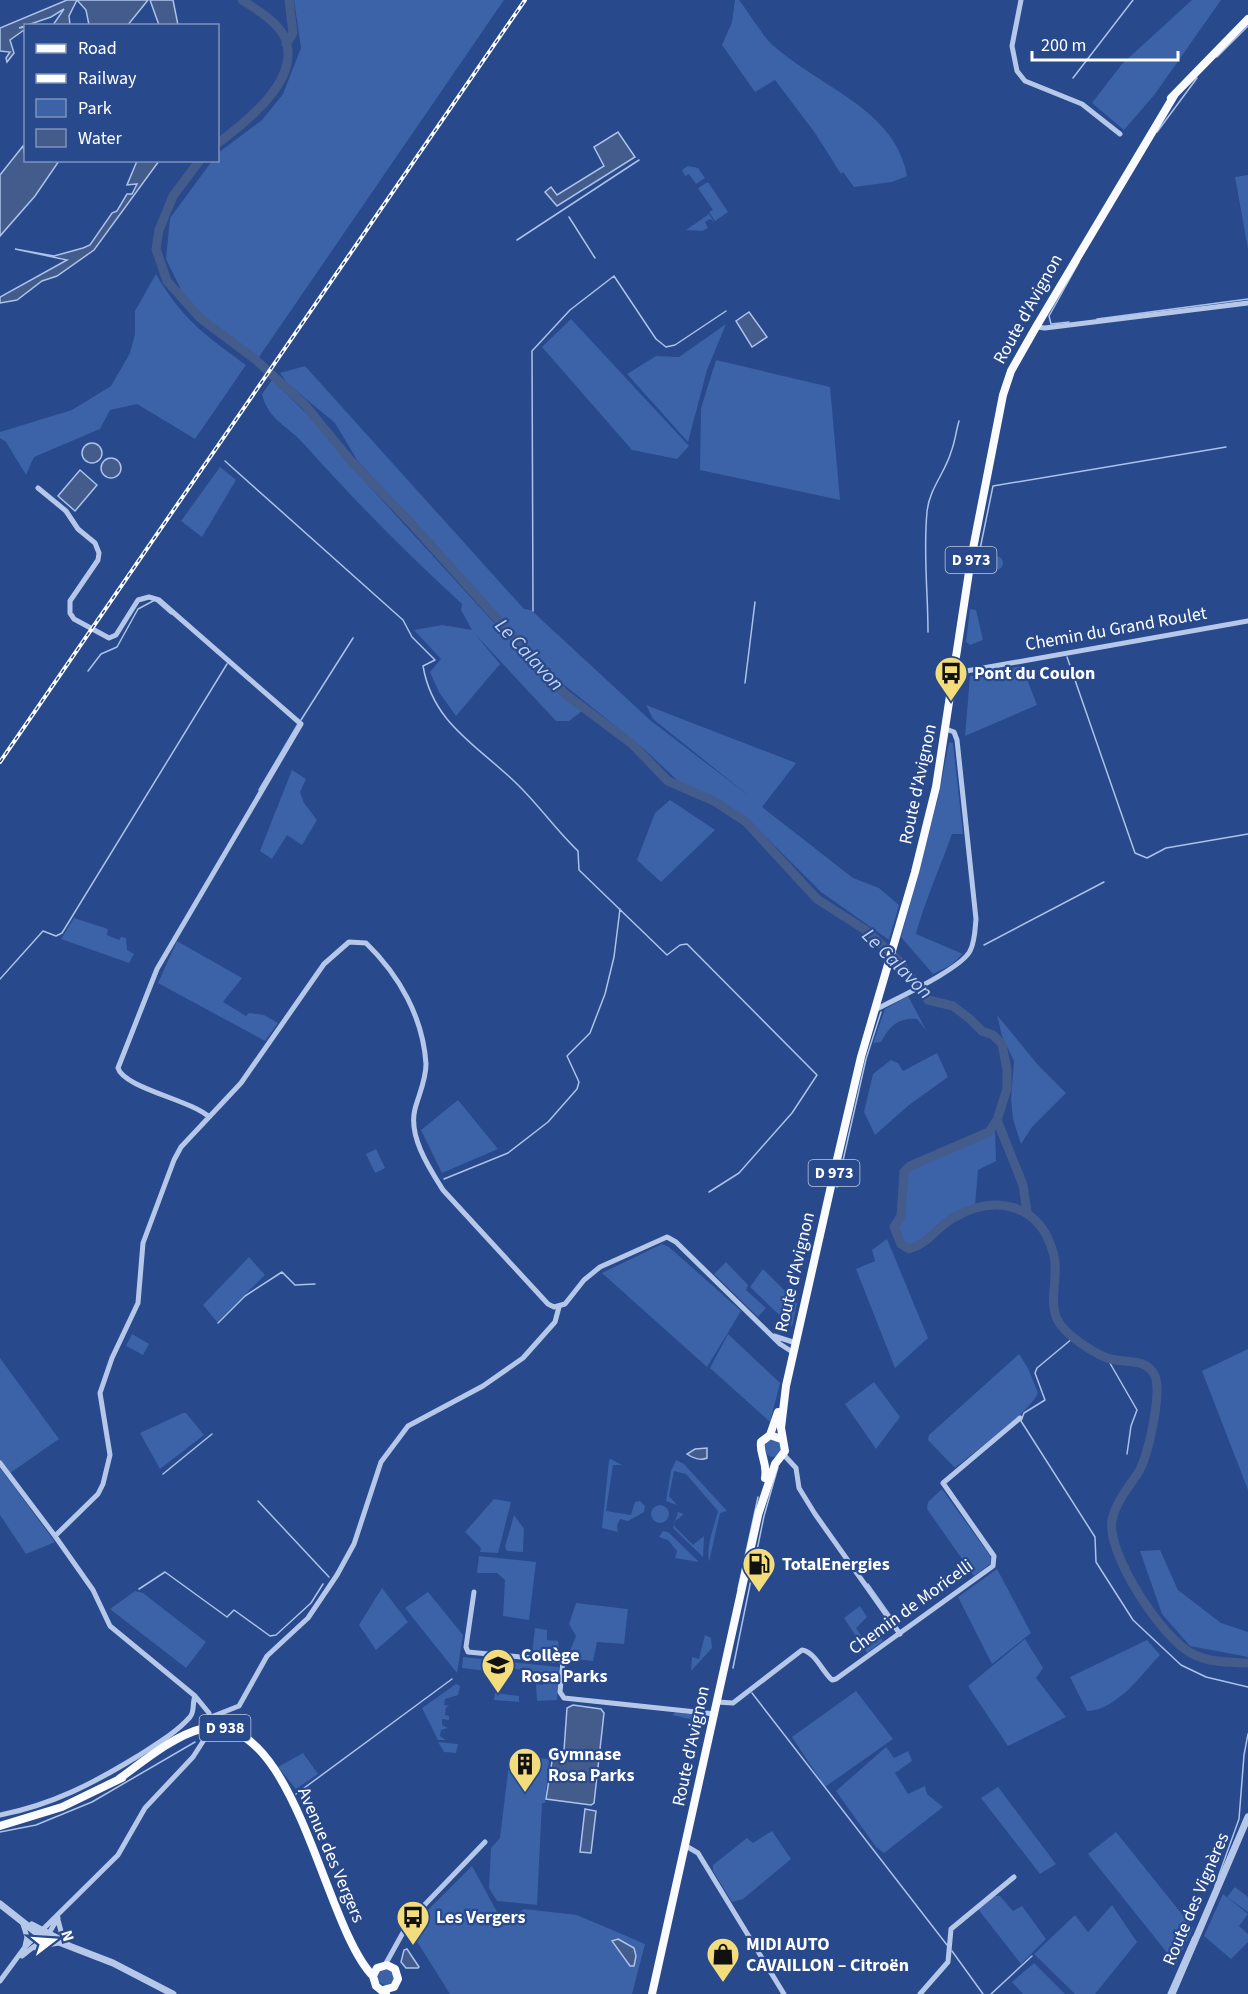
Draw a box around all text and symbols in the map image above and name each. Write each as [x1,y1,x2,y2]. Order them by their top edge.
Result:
legend [24,24,219,162]
scale bar [1032,24,1178,62]
text: 200 m [1041,33,1086,58]
text: Road [78,36,117,61]
text: Railway [78,66,137,91]
text: Park [78,96,112,121]
text: Water [78,126,122,151]
street label: Route d'Avignon [987,249,1069,369]
road number: D 973 [946,547,996,573]
street label: Chemin du Grand Roulet [1023,601,1209,657]
water label: Le Calavon [488,613,570,697]
bus stop icon: Pont du Coulon [933,655,969,702]
place label: Pont du Coulon [974,661,1095,686]
street label: Route d'Avignon [893,722,943,846]
water label: Le Calavon [855,922,939,1006]
road number: D 973 [808,1160,860,1186]
street label: Route d'Avignon [769,1210,821,1334]
fuel station icon: TotalEnergies [741,1546,777,1593]
place label: TotalEnergies [782,1552,890,1577]
street label: Chemin de Moricelli [844,1553,978,1661]
place label: Collège Rosa Parks [521,1643,607,1689]
school or university icon: Collège Rosa Parks [480,1647,516,1694]
street label: Route d'Avignon [666,1684,716,1808]
road number: D 938 [200,1715,250,1741]
place label: Gymnase Rosa Parks [548,1742,634,1788]
building icon: Gymnase Rosa Parks [507,1746,543,1793]
street label: Avenue des Vergers [291,1784,371,1926]
street label: Route des Vignères [1157,1829,1235,1969]
bus stop icon: Les Vergers [395,1899,431,1946]
place label: Les Vergers [436,1905,526,1930]
north arrow [24,1910,84,1970]
text: N [55,1928,79,1944]
place label: MIDI AUTO CAVAILLON – Citroën [746,1932,909,1978]
shop icon: MIDI AUTO CAVAILLON – Citroën [705,1936,741,1983]

